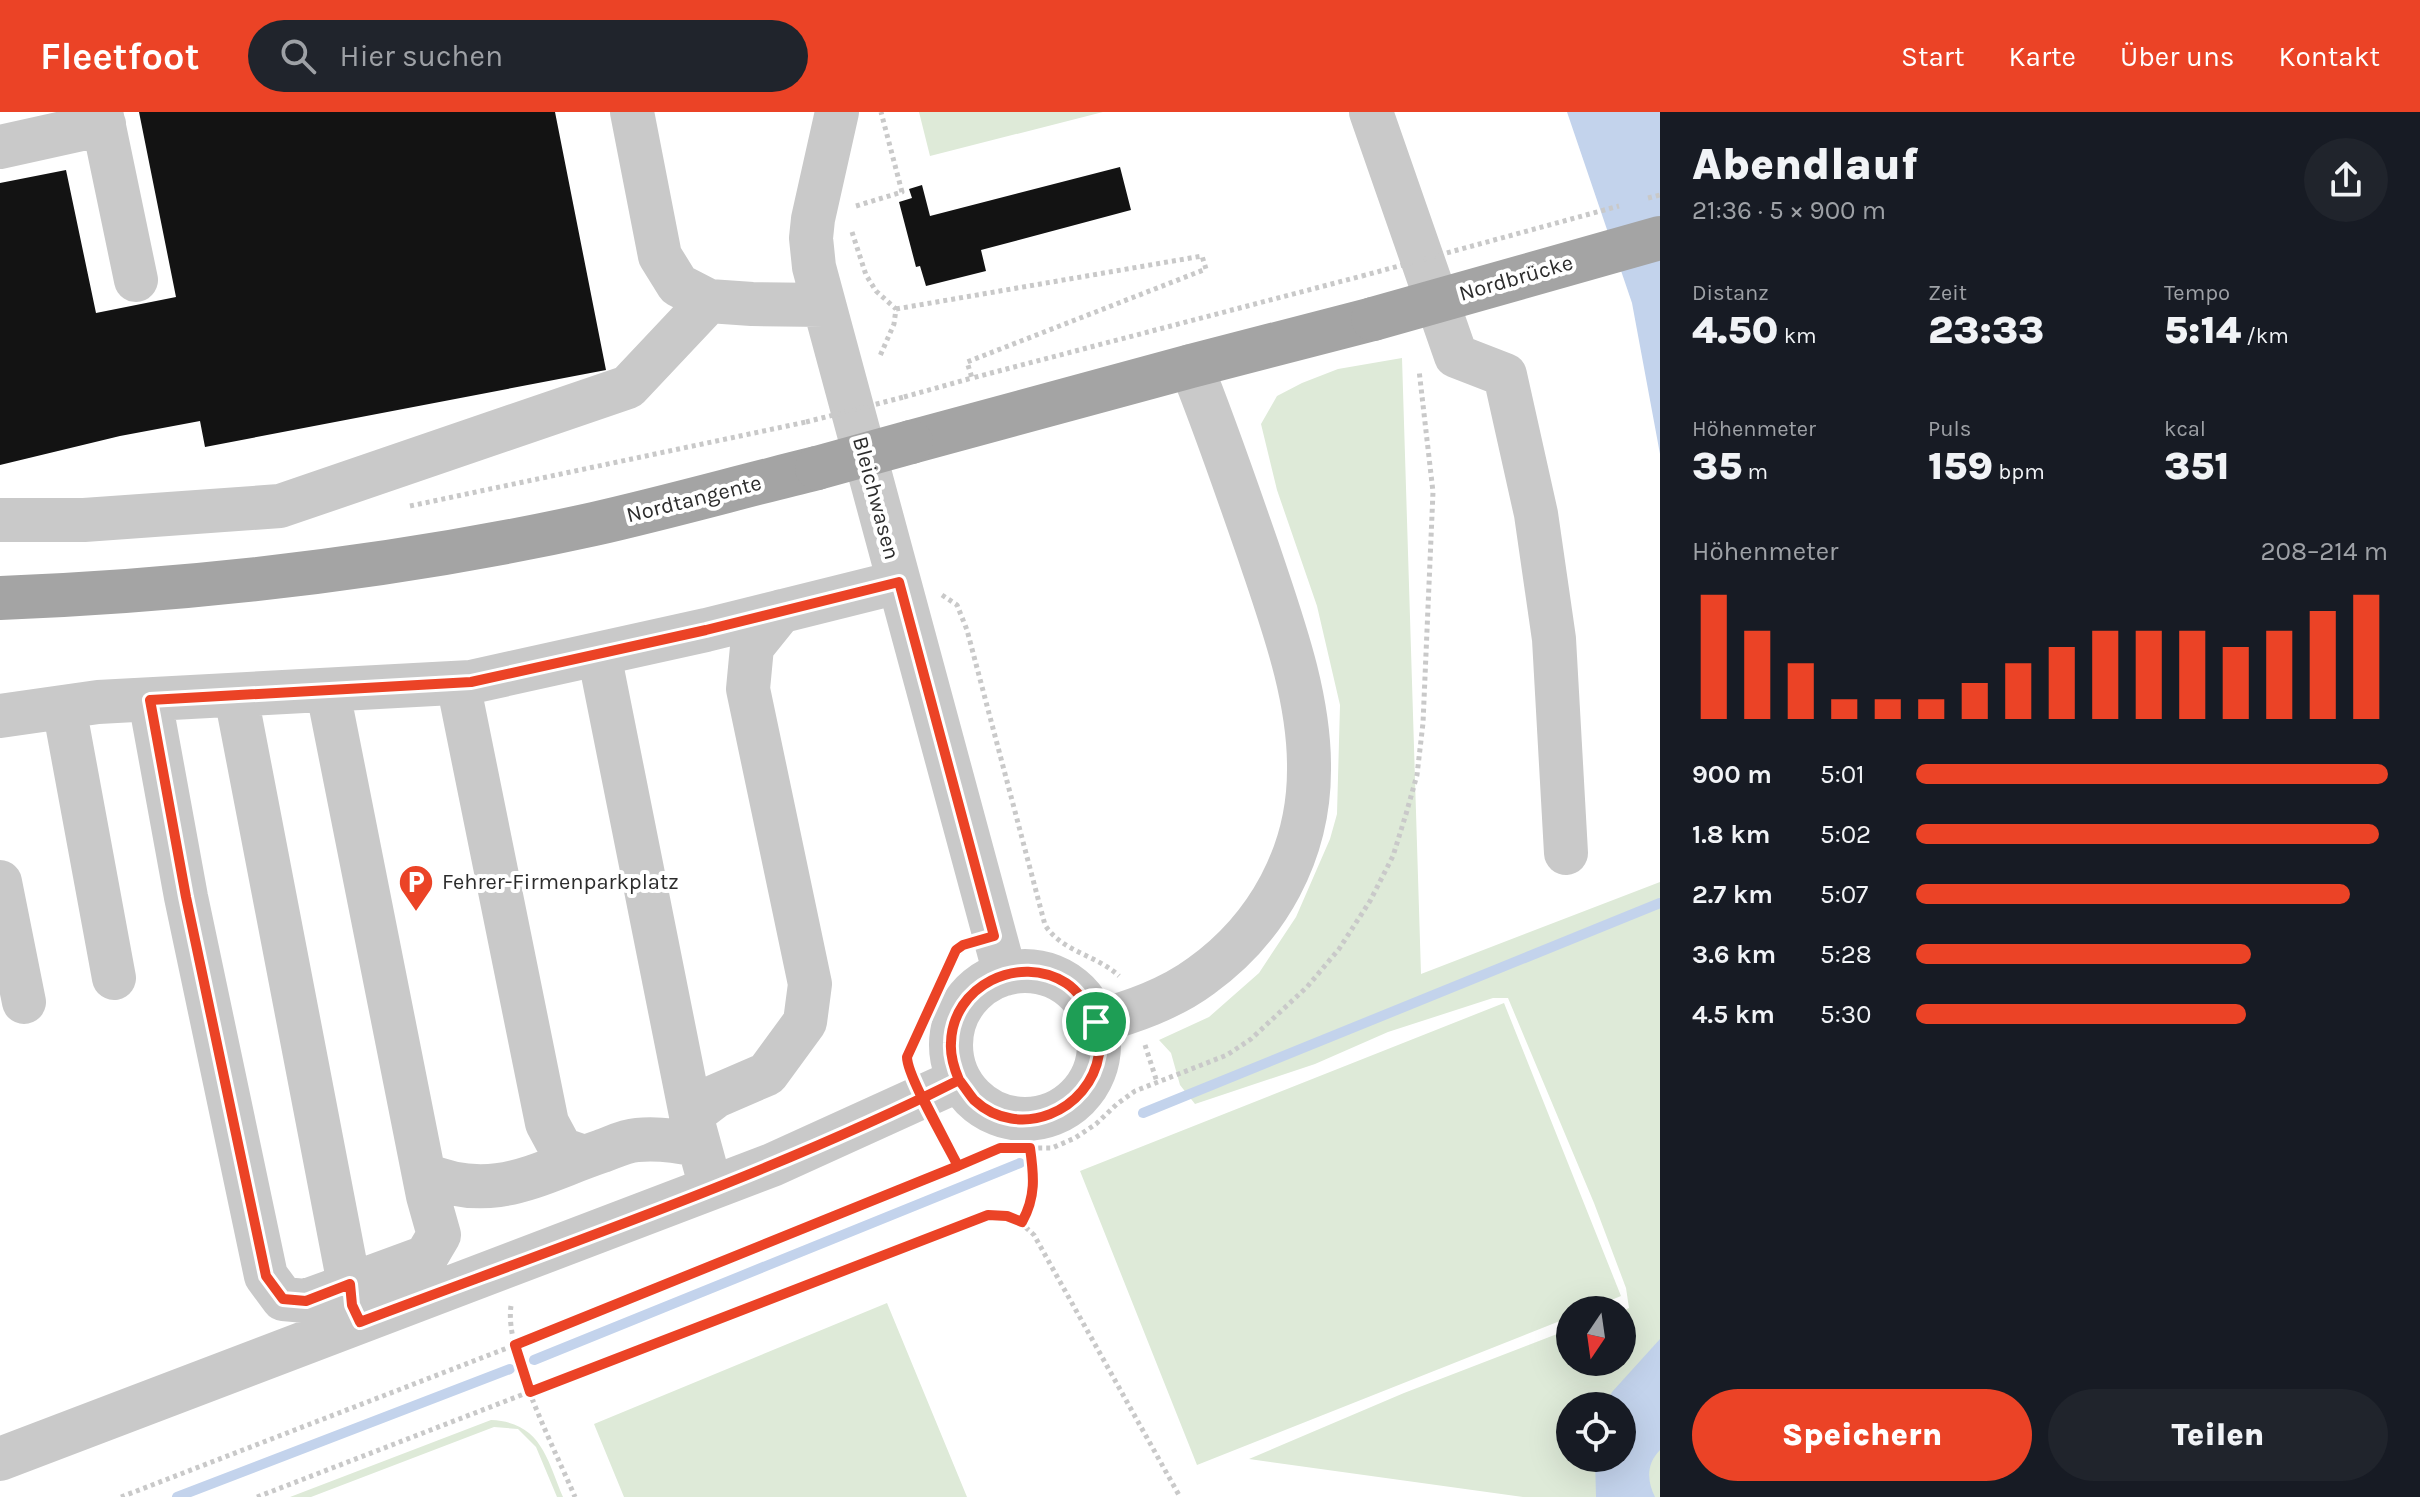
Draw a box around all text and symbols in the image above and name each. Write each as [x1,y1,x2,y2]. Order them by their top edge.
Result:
search box [248,20,808,92]
text: Fleetfoot [40,34,200,79]
icon: search [276,34,320,78]
text: Hier suchen [340,38,503,74]
text: Start [1901,40,1964,73]
text: Karte [2008,40,2076,73]
text: Über uns [2120,40,2235,73]
text: Kontakt [2279,40,2380,73]
button: share [2304,138,2388,222]
text: Abendlauf [1692,139,1918,190]
text: 21:36 · 5 × 900 m [1692,195,1886,226]
street label: Nordbrücke [1456,249,1576,307]
text: Distanz [1692,280,1769,306]
text: Zeit [1928,280,1967,306]
text: Tempo [2164,280,2230,306]
text: 4.50 [1692,306,1778,353]
text: 23:33 [1928,306,2044,353]
text: 5:14 [2164,306,2241,353]
text: km [1778,323,1817,349]
text: /km [2241,323,2289,349]
text: Höhenmeter [1692,416,1816,442]
text: Puls [1928,416,1971,442]
text: kcal [2164,416,2206,442]
street label: Bleichwasen [847,434,905,562]
text: 35 [1692,442,1742,489]
text: 159 [1928,442,1993,489]
text: 351 [2164,442,2230,489]
text: m [1742,459,1768,485]
text: bpm [1993,459,2045,485]
street label: Nordtangente [624,470,764,528]
text: Höhenmeter [1692,536,1839,567]
text: 208–214 m [2261,536,2388,567]
text: 900 m [1692,759,1772,790]
text: 5:01 [1820,759,1865,790]
text: 1.8 km [1692,819,1770,850]
text: 5:02 [1820,819,1871,850]
parking icon: Fehrer-Firmenparkplatz [397,863,435,913]
place label: Fehrer-Firmenparkplatz [442,869,679,895]
text: 2.7 km [1692,879,1773,910]
text: 5:07 [1820,879,1868,910]
text: 3.6 km [1692,939,1776,970]
text: 5:28 [1820,939,1872,970]
pin [1062,988,1130,1056]
text: 4.5 km [1692,999,1775,1030]
text: 5:30 [1820,999,1871,1030]
icon: arrive [1074,1000,1118,1044]
north arrow [1556,1296,1636,1376]
map controls [1556,1296,1636,1472]
button: Speichern [1692,1389,2032,1481]
button: Teilen [2048,1389,2388,1481]
button: locate [1556,1392,1636,1472]

